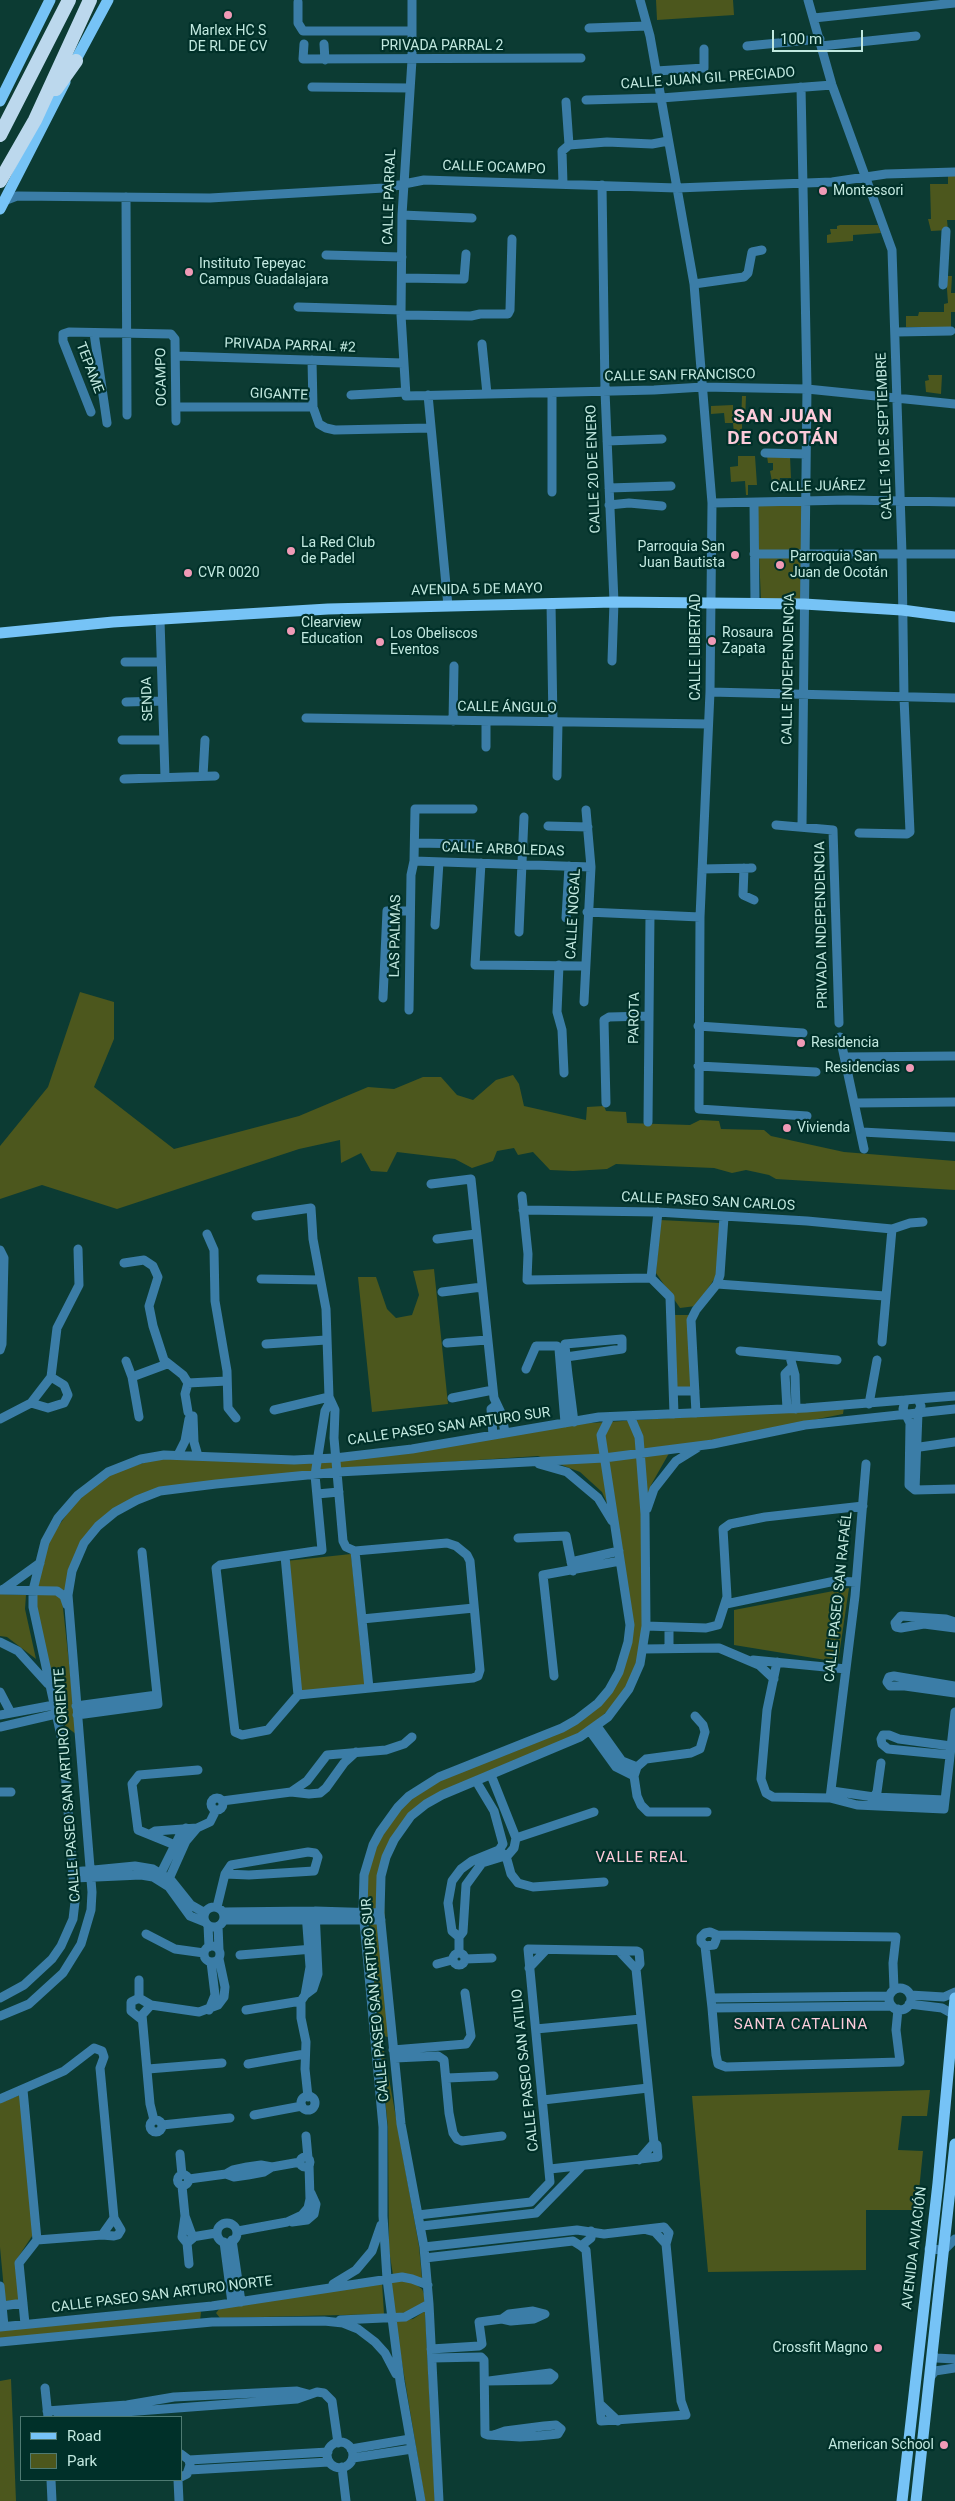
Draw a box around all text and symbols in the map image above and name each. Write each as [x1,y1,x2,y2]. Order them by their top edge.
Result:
marker: Marlex HC S DE RL DE CV [222,9,234,21]
scale bar [775,20,866,52]
place label: Marlex HC S DE RL DE CV [189,23,267,56]
text: 100 m [780,30,822,48]
street label: PRIVADA PARRAL 2 [381,38,503,54]
street label: CALLE JUAN GIL PRECIADO [620,65,796,93]
street label: CALLE PARRAL [380,149,400,245]
street label: CALLE OCAMPO [442,158,546,178]
place label: Montessori [833,183,904,199]
marker: Montessori [817,185,829,197]
place label: Instituto Tepeyac Campus Guadalajara [199,256,329,288]
marker: Instituto Tepeyac Campus Guadalajara [183,266,195,278]
street label: PRIVADA PARRAL #2 [224,335,356,357]
street label: TEPAME [72,340,106,396]
street label: OCAMPO [153,348,171,406]
street label: CALLE 16 DE SEPTIEMBRE [874,352,896,520]
street label: CALLE SAN FRANCISCO [604,366,756,386]
street label: GIGANTE [250,386,308,404]
street label: CALLE 20 DE ENERO [583,404,605,534]
district label: SAN JUAN DE OCOTÁN [726,406,840,450]
street label: CALLE JUÁREZ [770,478,866,496]
place label: La Red Club de Padel [301,535,375,568]
place label: Parroquia San Juan Bautista [637,539,725,572]
marker: La Red Club de Padel [285,545,297,557]
marker: Parroquia San Juan Bautista [729,549,741,561]
place label: Parroquia San Juan de Ocotán [790,549,888,582]
marker: Parroquia San Juan de Ocotán [774,559,786,571]
place label: CVR 0020 [198,565,260,581]
marker: CVR 0020 [182,567,194,579]
street label: AVENIDA 5 DE MAYO [411,580,543,600]
street label: CALLE INDEPENDENCIA [779,593,799,745]
street label: CALLE LIBERTAD [688,594,704,700]
place label: Clearview Education [301,615,363,648]
marker: Clearview Education [285,625,297,637]
place label: Rosaura Zapata [722,625,773,658]
place label: Los Obeliscos Eventos [390,626,478,658]
marker: Rosaura Zapata [706,635,718,647]
marker: Los Obeliscos Eventos [374,636,386,648]
street label: SENDA [139,677,157,721]
street label: CALLE ÁNGULO [457,699,557,717]
street label: CALLE ARBOLEDAS [441,839,565,861]
street label: PRIVADA INDEPENDENCIA [812,841,832,1009]
street label: CALLE NOGAL [563,868,585,960]
street label: LAS PALMAS [387,894,405,978]
street label: PAROTA [626,992,644,1044]
place label: Residencia [811,1035,879,1051]
marker: Residencia [795,1037,807,1049]
place label: Residencias [825,1060,900,1076]
marker: Residencias [904,1062,916,1074]
place label: Vivienda [797,1120,850,1136]
marker: Vivienda [781,1122,793,1134]
street label: CALLE PASEO SAN CARLOS [621,1189,795,1215]
street label: CALLE PASEO SAN ARTURO SUR [347,1404,551,1450]
street label: CALLE PASEO SAN RAFAÉL [822,1511,856,1683]
street label: CALLE PASEO SAN ARTURO ORIENTE [51,1667,85,1903]
district label: VALLE REAL [594,1849,690,1867]
street label: CALLE PASEO SAN ARTURO SUR [359,1897,393,2103]
street label: CALLE PASEO SAN ATILIO [509,1988,543,2152]
district label: SANTA CATALINA [732,2016,870,2034]
street label: AVENIDA AVIACIÓN [899,2186,931,2310]
street label: CALLE PASEO SAN ARTURO NORTE [51,2273,273,2317]
place label: Crossfit Magno [773,2340,868,2356]
marker: Crossfit Magno [872,2342,884,2354]
legend [20,2416,182,2481]
text: Road [67,2427,101,2445]
place label: American School [828,2437,934,2453]
marker: American School [938,2439,950,2451]
text: Park [67,2452,97,2470]

